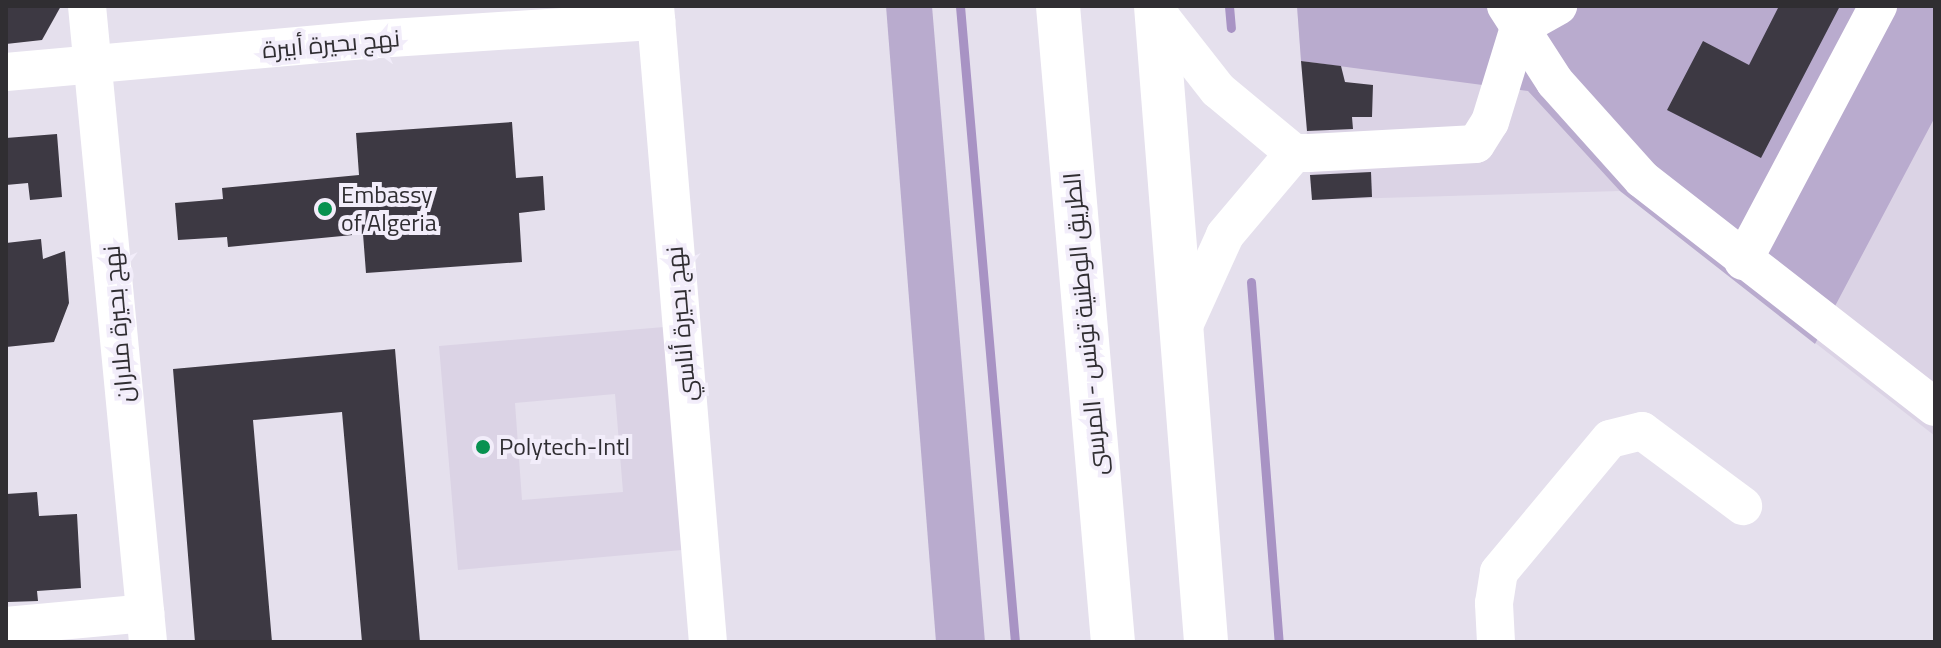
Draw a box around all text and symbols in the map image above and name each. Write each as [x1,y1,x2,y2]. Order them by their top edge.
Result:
street label: نهج بحيرة أبيرة [261,24,401,64]
street label: الطريق الوطنية تونس - المرسى [1057,171,1113,477]
place label: Embassy of Algeria [341,181,437,237]
marker: Embassy of Algeria [316,200,334,218]
street label: نهج بحيرة ملاران [97,244,139,404]
street label: نهج بحيرة أناسي [660,245,702,403]
place label: Polytech-Intl [499,433,630,461]
marker: Polytech-Intl [474,438,492,456]

